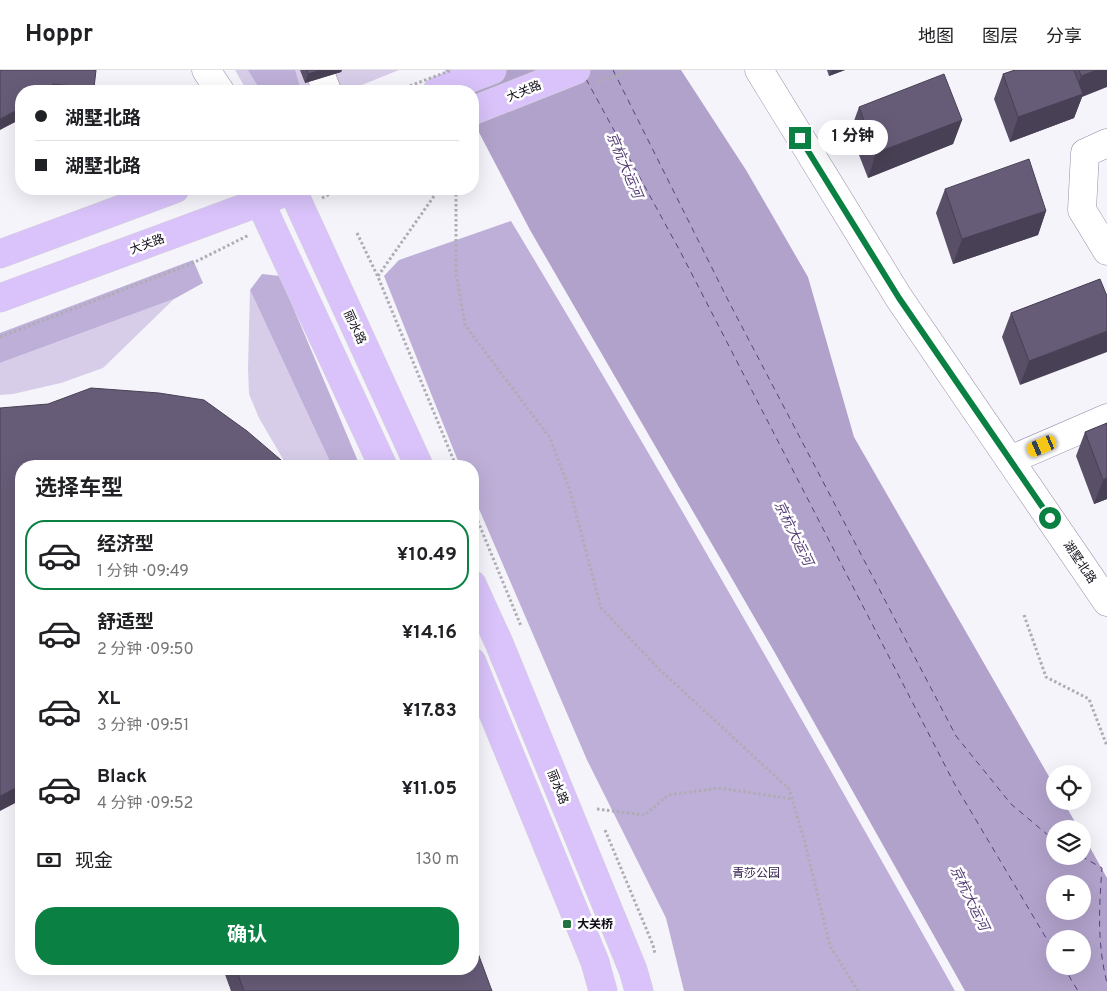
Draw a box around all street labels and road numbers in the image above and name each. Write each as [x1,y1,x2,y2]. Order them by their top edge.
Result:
street label: 大关路 [505,78,544,106]
street label: 大关路 [128,231,167,259]
street label: 丽水路 [339,308,369,347]
street label: 湖墅北路 [1059,538,1099,587]
street label: 丽水路 [543,768,571,807]

